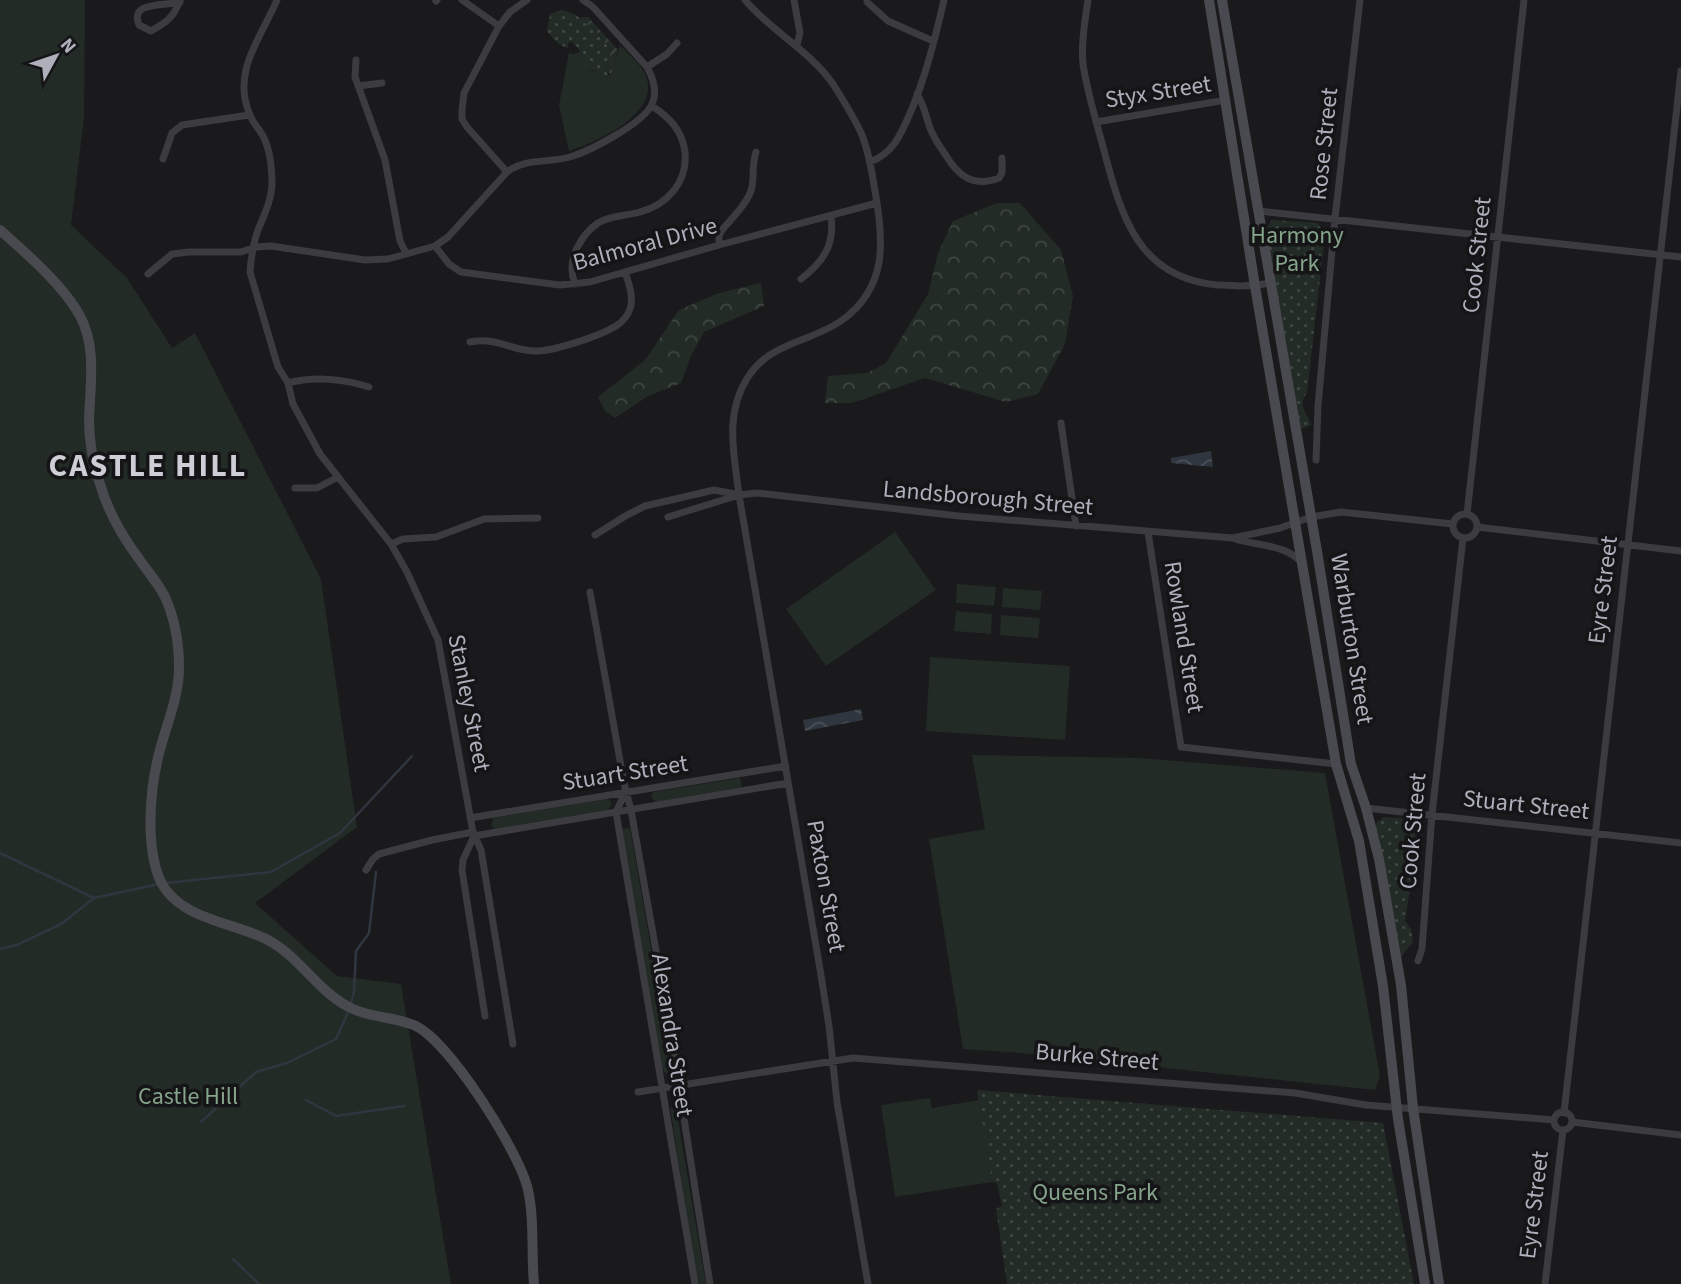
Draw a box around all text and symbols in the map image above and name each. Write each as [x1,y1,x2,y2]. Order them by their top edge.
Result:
north arrow [21,21,91,91]
text: N [53,33,82,60]
street label: Styx Street [1102,66,1214,118]
street label: Rose Street [1301,86,1347,202]
street label: Cook Street [1454,195,1500,315]
street label: Balmoral Drive [569,208,721,280]
park label: Harmony Park [1250,218,1344,281]
district label: CASTLE HILL [49,443,247,489]
street label: Landsborough Street [881,471,1095,525]
street label: Eyre Street [1579,534,1627,646]
street label: Warburton Street [1321,551,1383,727]
street label: Rowland Street [1155,559,1213,715]
street label: Stanley Street [439,631,499,775]
street label: Stuart Street [560,746,690,800]
street label: Cook Street [1390,771,1436,891]
street label: Stuart Street [1461,781,1591,829]
street label: Paxton Street [797,817,855,955]
street label: Alexandra Street [642,951,702,1119]
street label: Burke Street [1034,1034,1160,1080]
park label: Castle Hill [138,1079,238,1114]
street label: Eyre Street [1510,1149,1558,1261]
park label: Queens Park [1032,1175,1158,1210]

